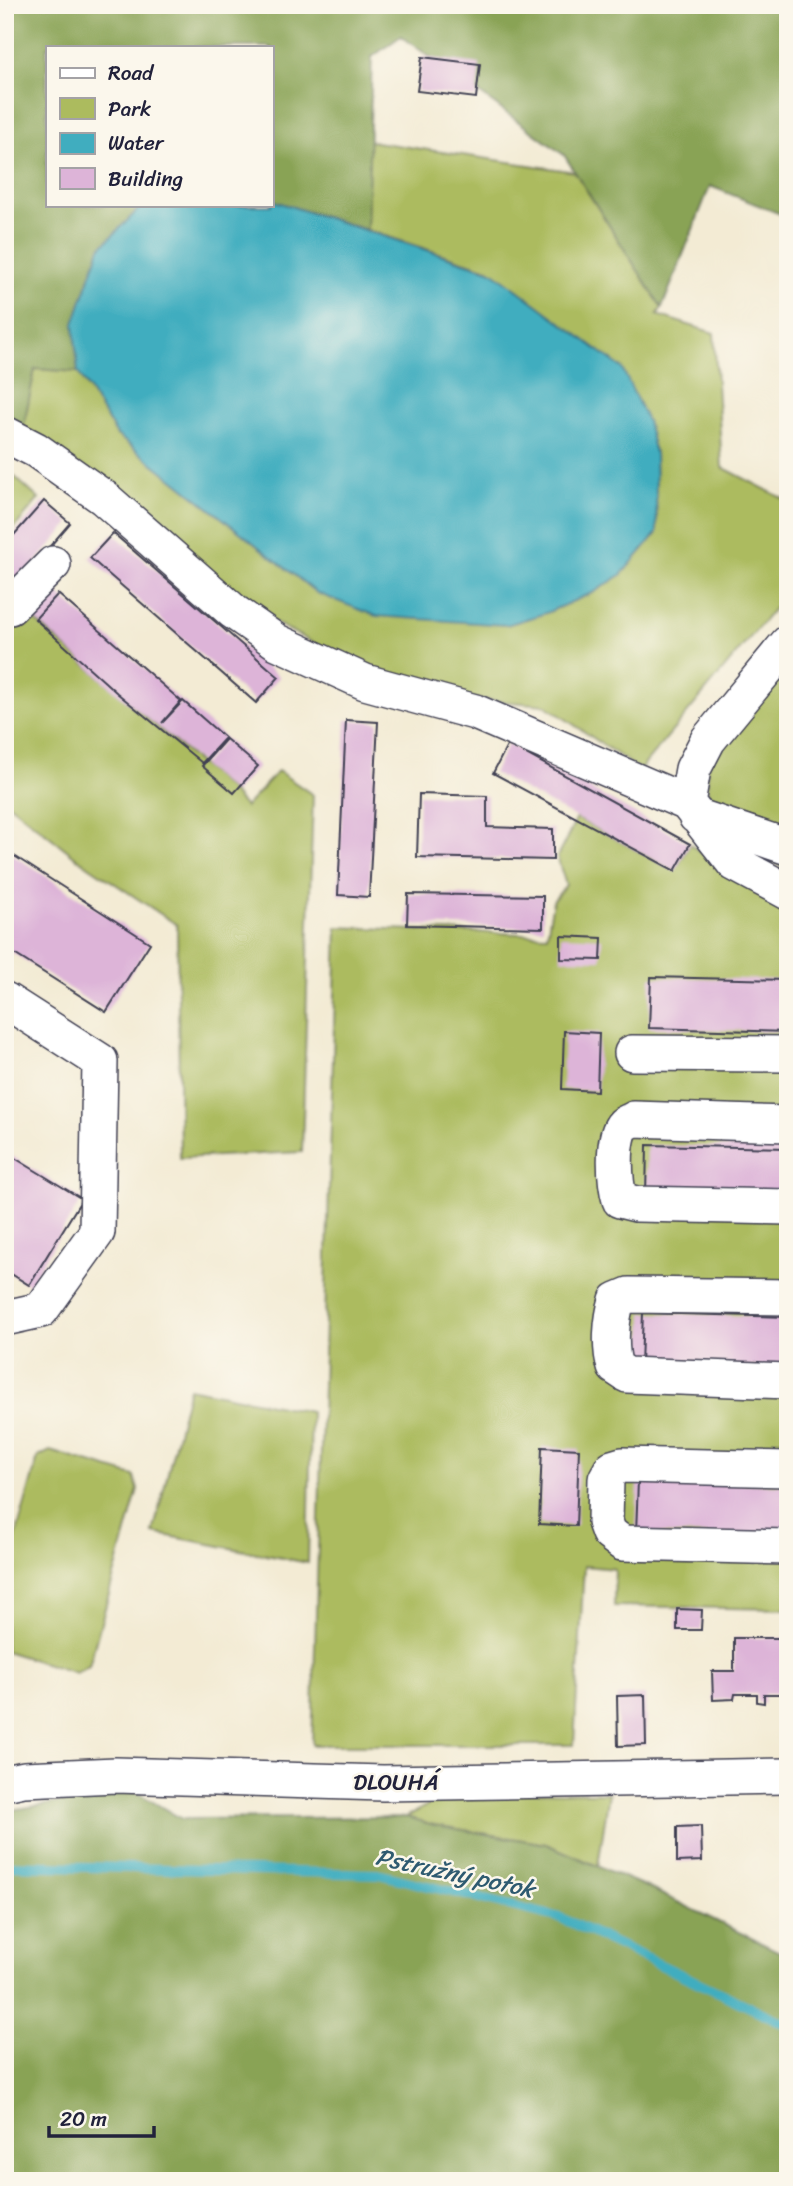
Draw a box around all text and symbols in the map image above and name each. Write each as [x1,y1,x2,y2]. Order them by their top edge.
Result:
legend [46,46,273,206]
text: Road [108,54,155,92]
text: Park [108,90,151,128]
text: Water [108,124,165,162]
text: Building [108,160,184,198]
street label: DLOUHÁ [353,1762,442,1803]
water label: Pstružný potok [372,1836,541,1911]
scale bar [49,2095,154,2139]
text: 20 m [60,2100,107,2138]

